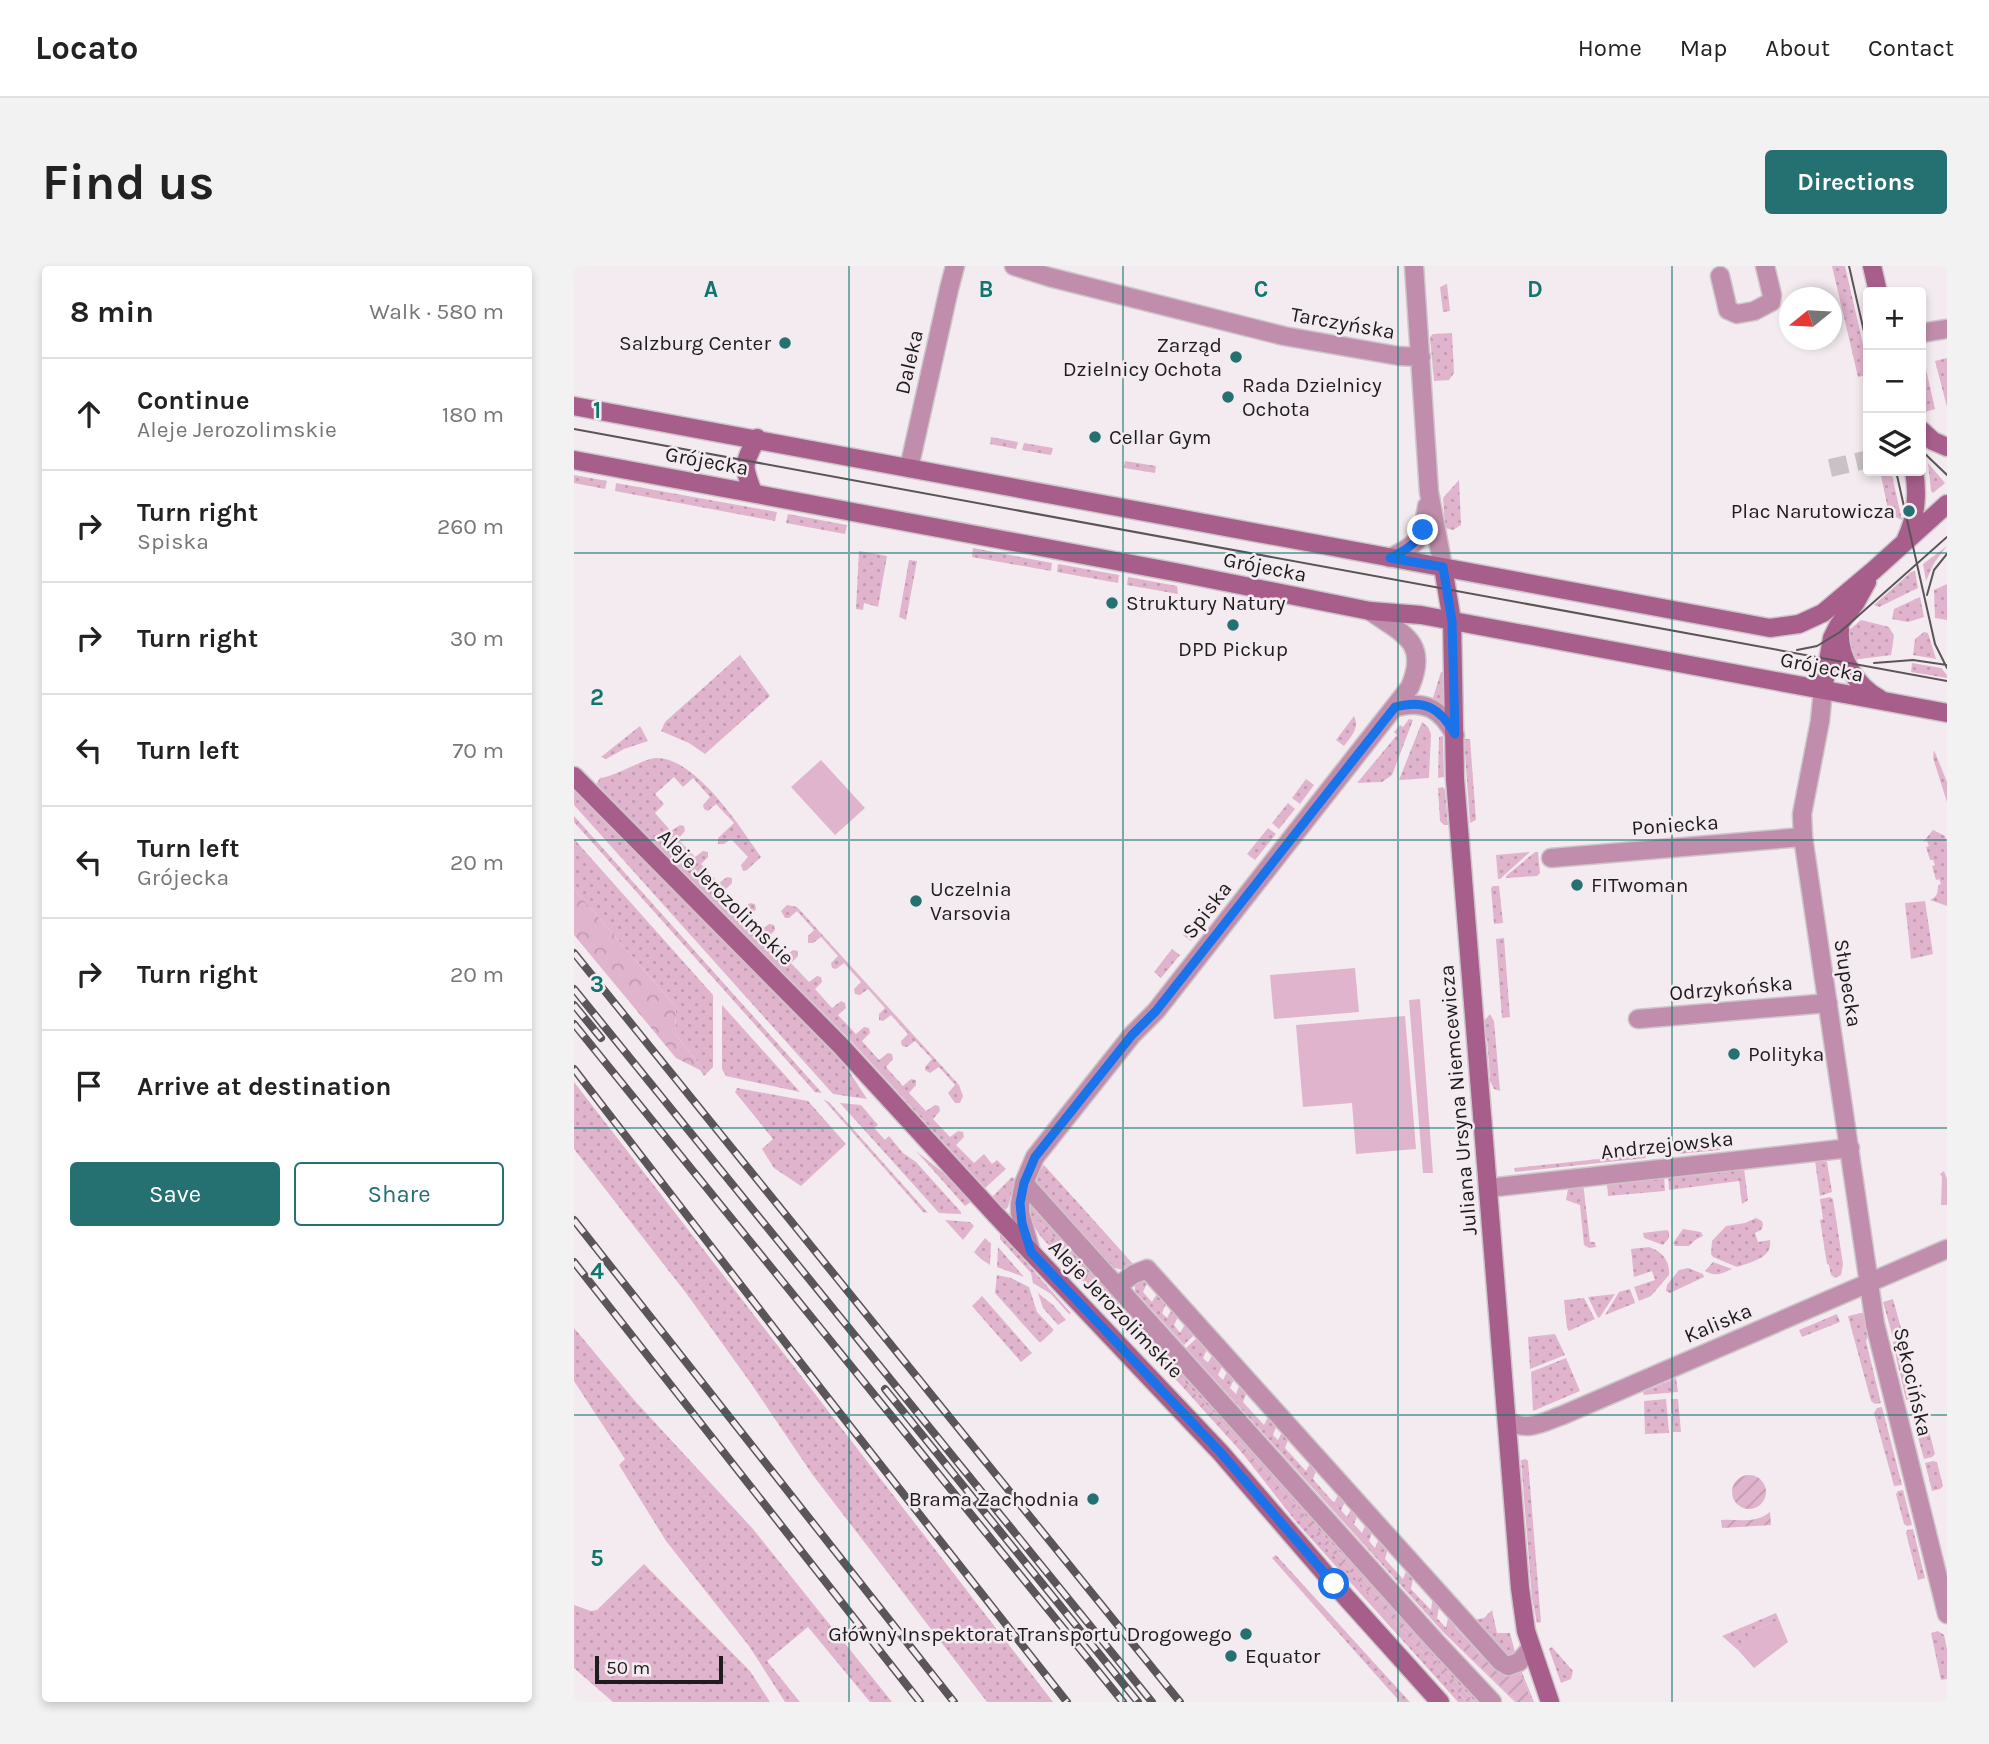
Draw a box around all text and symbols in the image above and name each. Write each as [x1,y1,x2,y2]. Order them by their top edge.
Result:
text: Locato [35,29,138,67]
text: Home [1578,34,1642,62]
text: Map [1680,34,1727,62]
text: About [1765,34,1830,62]
text: Contact [1868,34,1954,62]
button: Directions [1765,150,1947,214]
text: Find us [42,154,214,211]
text: A [704,276,718,303]
text: B [979,276,993,303]
text: C [1254,276,1268,303]
text: D [1527,276,1543,303]
north arrow [1779,287,1842,350]
map controls [1863,287,1926,476]
button: + [1863,287,1926,350]
text: 8 min [70,294,154,330]
text: Walk · 580 m [369,298,504,325]
street label: Tarczyńska [1289,302,1397,344]
street label: Daleka [890,327,928,397]
place label: Salzburg Center [619,331,771,355]
place label: Zarząd Dzielnicy Ochota [1063,333,1222,381]
marker: Salzburg Center [777,335,793,351]
marker: Zarząd Dzielnicy Ochota [1228,349,1244,365]
button: − [1863,350,1926,413]
place label: Rada Dzielnicy Ochota [1242,373,1382,421]
text: Continue [137,385,249,416]
marker: Rada Dzielnicy Ochota [1220,389,1236,405]
icon: ahead [70,395,108,433]
text: 1 [593,397,601,424]
text: 180 m [442,401,504,428]
button: layers [1863,413,1926,476]
text: Aleje Jerozolimskie [137,416,337,443]
place label: Cellar Gym [1109,425,1212,449]
marker: Cellar Gym [1087,429,1103,445]
street label: Grójecka [663,442,751,480]
text: Turn right [137,497,258,528]
place label: Plac Narutowicza [1731,499,1895,523]
marker: Plac Narutowicza [1901,503,1917,519]
icon: right [70,507,108,545]
text: 260 m [437,513,504,540]
route end [1407,514,1438,545]
text: Spiska [137,528,209,555]
street label: Grójecka [1221,547,1309,587]
place label: Struktury Natury [1126,591,1286,615]
marker: Struktury Natury [1104,595,1120,611]
marker: DPD Pickup [1225,617,1241,633]
icon: right [70,619,108,657]
text: Turn right [137,623,258,654]
text: 30 m [450,625,504,652]
place label: DPD Pickup [1178,637,1288,661]
street label: Grójecka [1778,647,1866,687]
text: 2 [590,684,604,711]
icon: left [70,731,108,769]
text: Turn left [137,735,239,766]
text: 70 m [453,737,504,764]
street label: Poniecka [1631,810,1719,840]
street label: Aleje Jerozolimskie [653,824,799,970]
text: Turn left [137,833,239,864]
icon: left [70,843,108,881]
text: 20 m [450,849,504,876]
text: Grójecka [137,864,229,891]
place label: FITwoman [1591,873,1688,897]
place label: Uczelnia Varsovia [930,877,1012,925]
street label: Spiska [1177,877,1237,943]
marker: FITwoman [1569,877,1585,893]
marker: Uczelnia Varsovia [908,893,924,909]
street label: Słupecka [1829,937,1867,1029]
icon: right [70,955,108,993]
text: Turn right [137,959,258,990]
text: 20 m [450,961,504,988]
street label: Juliana Ursyna Niemcewicza [1434,964,1482,1236]
text: 3 [590,971,604,998]
street label: Odrzykońska [1668,971,1794,1005]
place label: Polityka [1748,1042,1824,1066]
marker: Polityka [1726,1046,1742,1062]
icon: arrive [70,1067,108,1105]
text: Arrive at destination [137,1071,391,1102]
street label: Andrzejowska [1599,1126,1735,1164]
button: Save [70,1162,280,1226]
button: Share [294,1162,504,1226]
street label: Aleje Jerozolimskie [1044,1235,1188,1383]
text: 4 [590,1258,604,1285]
street label: Kaliska [1681,1298,1755,1348]
street label: Sękocińska [1889,1325,1937,1439]
place label: Brama Zachodnia [909,1487,1079,1511]
marker: Brama Zachodnia [1085,1491,1101,1507]
text: 5 [590,1545,604,1572]
route start [1318,1568,1349,1599]
place label: Główny Inspektorat Transportu Drogowego [828,1622,1232,1646]
marker: Główny Inspektorat Transportu Drogowego [1238,1626,1254,1642]
place label: Equator [1245,1644,1321,1668]
marker: Equator [1223,1648,1239,1664]
scale bar [595,1653,723,1685]
text: 50 m [606,1657,650,1679]

